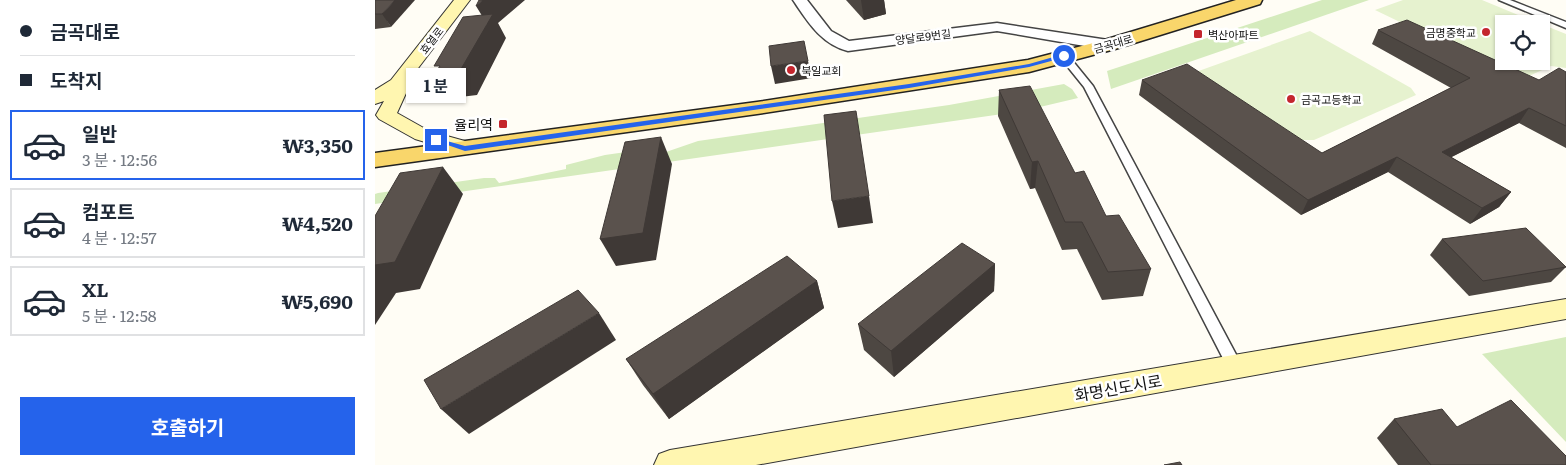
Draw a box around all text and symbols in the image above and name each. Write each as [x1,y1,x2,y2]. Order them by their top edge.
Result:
map controls [1495,15,1550,70]
button: locate [1495,15,1550,70]
text: 금곡대로 [50,17,120,45]
street label: 효열로 [415,23,447,57]
place label: 금명중학교 [1425,24,1476,40]
street label: 양달로9번길 [894,25,952,47]
place label: 벽산아파트 [1208,26,1259,42]
marker: 금명중학교 [1480,26,1492,38]
marker: 벽산아파트 [1192,28,1204,40]
street label: 금곡대로 [1091,30,1135,56]
route start [1053,45,1075,67]
place label: 북일교회 [801,62,841,78]
marker: 북일교회 [785,64,797,76]
text: 도착지 [50,66,102,94]
callout: 1 분 [406,68,466,102]
text: 1 분 [424,73,448,97]
place label: 금곡고등학교 [1301,91,1362,107]
marker: 금곡고등학교 [1285,93,1297,105]
place label: 율리역 [454,114,493,134]
marker: 율리역 [497,118,509,130]
text: 일반 [82,119,117,147]
icon: car [22,123,67,168]
route end [425,129,447,151]
text: ₩3,350 [283,131,353,159]
text: 3 분 · 12:56 [82,147,157,171]
text: 컴포트 [82,197,134,225]
icon: car [22,201,67,246]
text: ₩4,520 [282,209,353,237]
text: 4 분 · 12:57 [82,225,157,249]
text: XL [82,275,109,303]
icon: car [22,279,67,324]
text: ₩5,690 [282,287,353,315]
text: 5 분 · 12:58 [82,303,157,327]
street label: 화명신도시로 [1072,367,1164,406]
button: 호출하기 [20,397,355,455]

